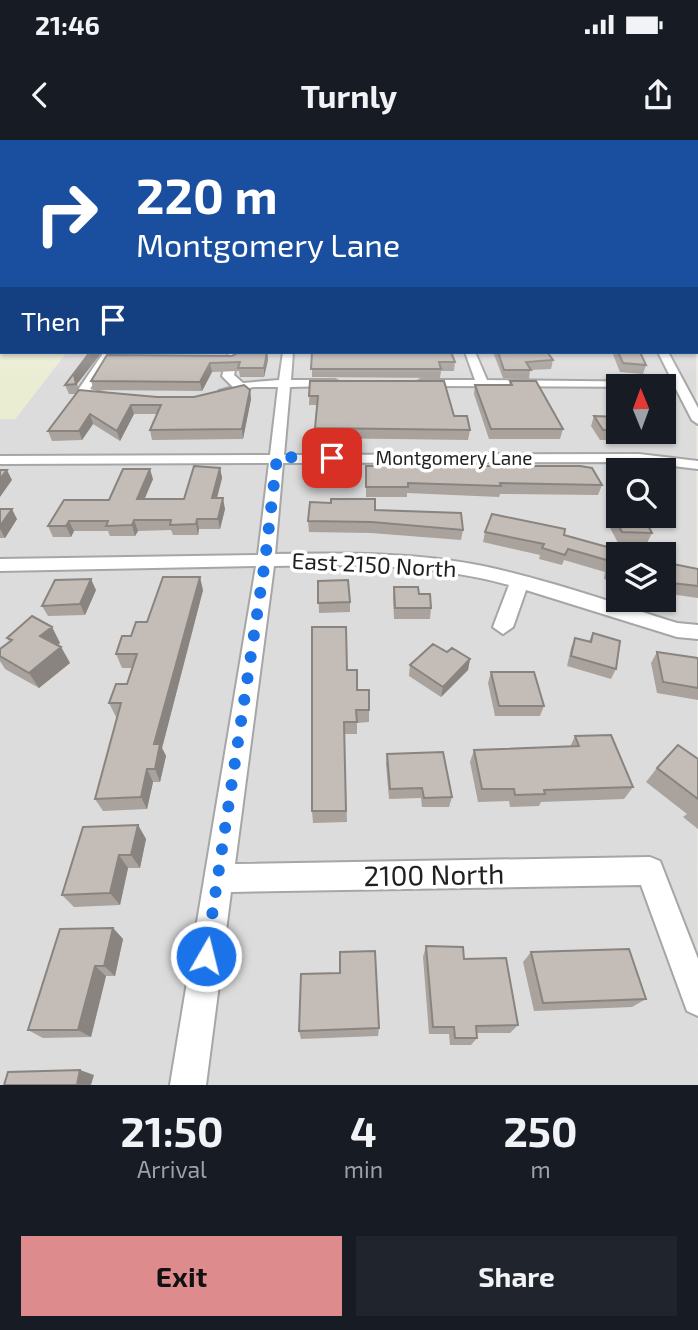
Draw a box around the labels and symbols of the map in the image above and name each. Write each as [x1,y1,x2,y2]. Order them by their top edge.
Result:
north arrow [606,374,676,444]
pin [302,428,362,488]
street label: Montgomery Lane [376,446,532,469]
street label: East 2150 North [291,546,457,582]
street label: 2100 North [363,856,505,892]
position arrow [169,919,243,993]

